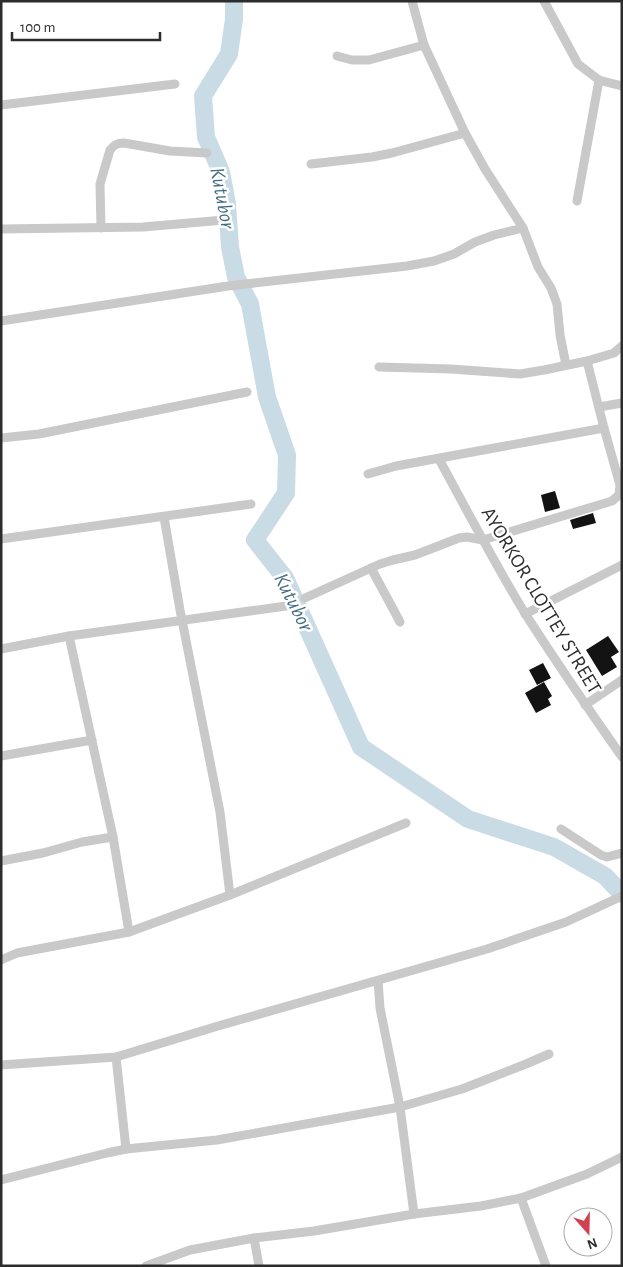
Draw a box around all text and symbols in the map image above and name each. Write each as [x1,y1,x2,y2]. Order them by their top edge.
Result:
scale bar [12,10,160,42]
text: 100 m [20,20,55,35]
water label: Kutubor [206,166,239,232]
street label: AYORKOR CLOTTEY STREET [477,504,605,698]
water label: Kutubor [270,570,318,636]
north arrow [563,1207,613,1257]
text: N [585,1235,599,1252]

